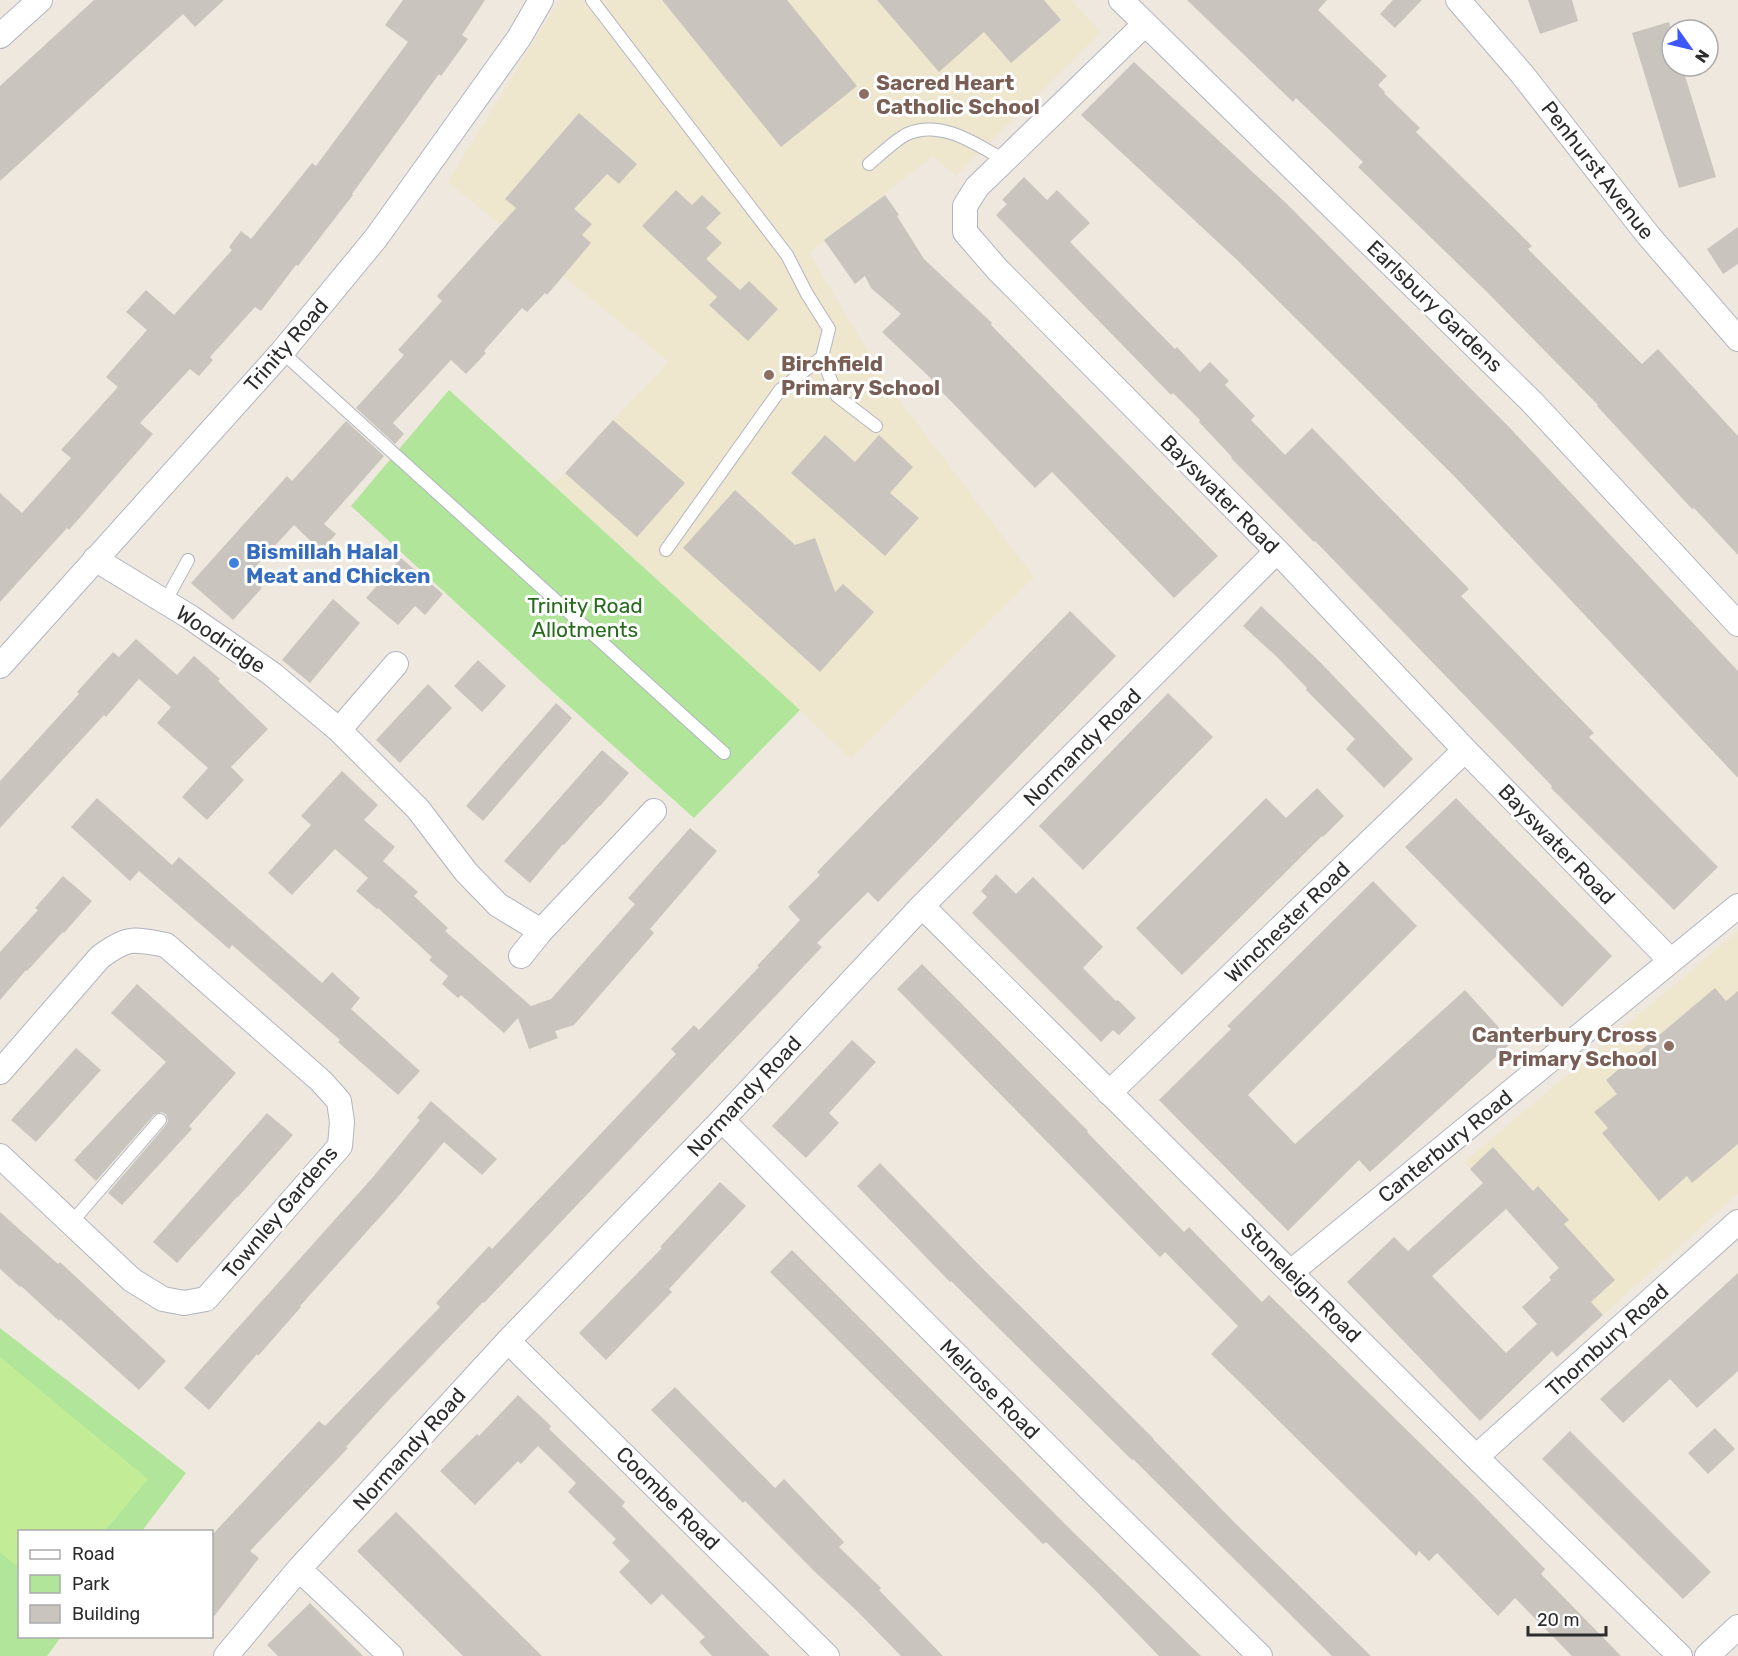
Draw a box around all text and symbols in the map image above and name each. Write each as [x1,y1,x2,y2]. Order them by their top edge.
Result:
north arrow [1660,18,1720,78]
text: N [1691,46,1713,66]
place label: Sacred Heart Catholic School [876,70,1040,119]
marker: Sacred Heart Catholic School [857,87,871,101]
street label: Penhurst Avenue [1536,96,1660,244]
street label: Earlsbury Gardens [1362,235,1508,377]
street label: Trinity Road [239,293,333,397]
place label: Birchfield Primary School [781,351,940,400]
marker: Birchfield Primary School [762,368,776,382]
street label: Bayswater Road [1155,429,1285,559]
place label: Bismillah Halal Meat and Chicken [246,539,431,588]
marker: Bismillah Halal Meat and Chicken [227,556,241,570]
park label: Trinity Road Allotments [527,593,643,642]
street label: Woodridge [171,600,271,678]
street label: Normandy Road [1018,683,1146,811]
street label: Bayswater Road [1493,779,1621,909]
street label: Winchester Road [1219,856,1355,988]
place label: Canterbury Cross Primary School [1472,1022,1657,1071]
street label: Normandy Road [682,1030,806,1162]
marker: Canterbury Cross Primary School [1662,1039,1676,1053]
street label: Canterbury Road [1373,1084,1517,1208]
street label: Townley Gardens [217,1141,343,1283]
street label: Stoneleigh Road [1236,1217,1366,1347]
street label: Thornbury Road [1541,1278,1673,1402]
street label: Melrose Road [935,1334,1045,1444]
street label: Normandy Road [347,1383,471,1515]
street label: Coombe Road [611,1441,725,1555]
legend [18,1530,213,1638]
text: Road [72,1543,115,1565]
text: Park [72,1573,110,1595]
scale bar [1528,1599,1606,1637]
text: Building [72,1603,140,1625]
text: 20 m [1537,1609,1579,1631]

